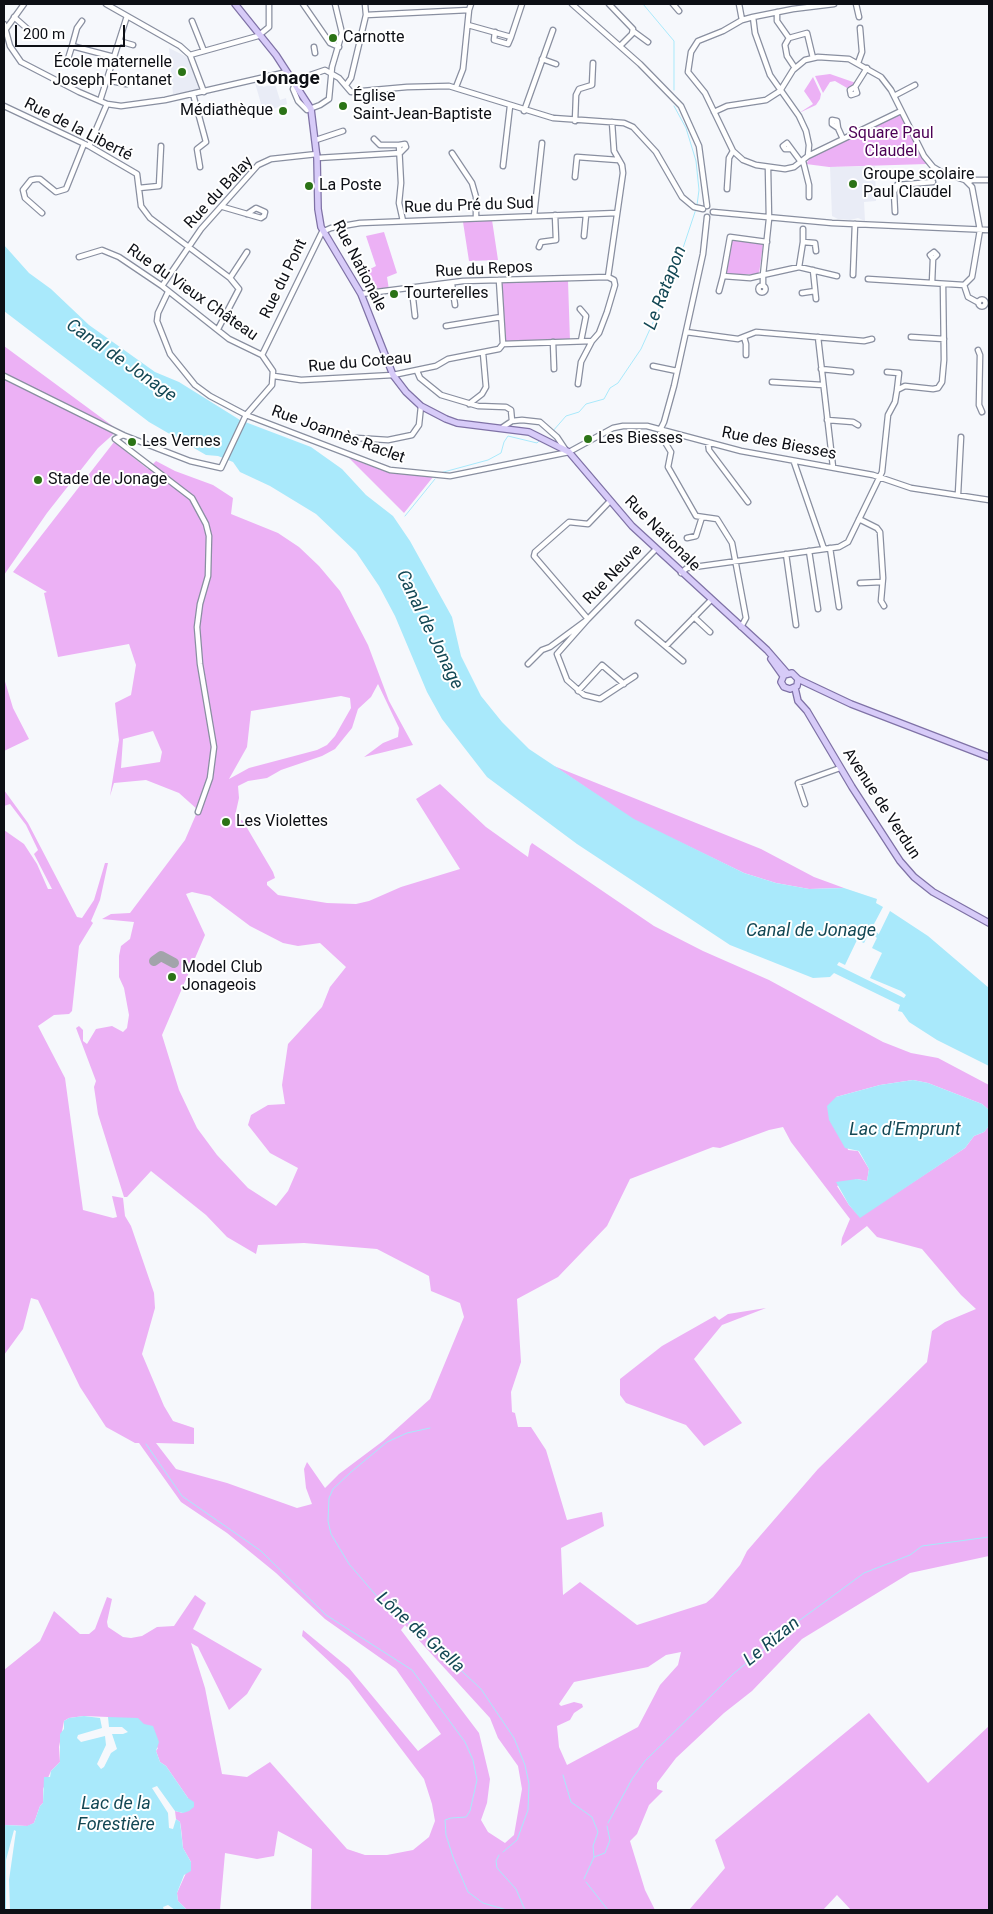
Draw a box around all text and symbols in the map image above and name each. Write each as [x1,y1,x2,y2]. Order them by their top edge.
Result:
scale bar [18,15,128,47]
text: 200 m [23,25,65,43]
place label: Carnotte [343,28,404,48]
marker: Carnotte [327,32,339,44]
place label: École maternelle Joseph Fontanet [52,53,172,91]
marker: École maternelle Joseph Fontanet [176,66,188,78]
district label: Jonage [256,68,320,90]
place label: Église Saint-Jean-Baptiste [353,87,492,125]
street label: Rue de la Liberté [21,95,135,165]
marker: Église Saint-Jean-Baptiste [337,100,349,112]
place label: Médiathèque [180,101,273,121]
marker: Médiathèque [277,105,289,117]
park label: Square Paul Claudel [848,124,934,162]
street label: Rue du Balay [181,153,257,233]
place label: Groupe scolaire Paul Claudel [863,165,975,203]
place label: La Poste [319,176,381,196]
marker: Groupe scolaire Paul Claudel [847,178,859,190]
marker: La Poste [303,180,315,192]
street label: Rue du Pré du Sud [404,194,534,218]
street label: Rue Nationale [328,217,390,315]
street label: Rue du Pont [256,236,312,322]
street label: Rue du Vieux Château [123,241,261,345]
water label: Le Ratapon [640,243,692,333]
street label: Rue du Repos [435,258,533,282]
place label: Tourterelles [404,284,489,304]
marker: Tourterelles [388,288,400,300]
water label: Canal de Jonage [62,315,180,407]
street label: Rue du Coteau [307,349,413,377]
street label: Rue Joannès Raclet [269,402,407,468]
street label: Rue des Biesses [720,423,838,465]
place label: Les Biesses [598,429,683,449]
place label: Les Vernes [142,432,221,452]
marker: Les Biesses [582,433,594,445]
marker: Les Vernes [126,436,138,448]
place label: Stade de Jonage [48,470,167,490]
marker: Stade de Jonage [32,474,44,486]
street label: Rue Nationale [620,492,704,576]
street label: Rue Neuve [580,541,646,609]
water label: Canal de Jonage [391,567,467,693]
street label: Avenue de Verdun [838,745,924,863]
place label: Les Violettes [236,812,328,832]
marker: Les Violettes [220,816,232,828]
water label: Canal de Jonage [746,920,876,942]
place label: Model Club Jonageois [182,958,263,996]
marker: Model Club Jonageois [166,971,178,983]
water label: Lac d'Emprunt [849,1119,961,1141]
water label: Lône de Grella [371,1588,469,1678]
water label: Le Rizan [740,1613,804,1671]
water label: Lac de la Forestière [77,1793,155,1836]

